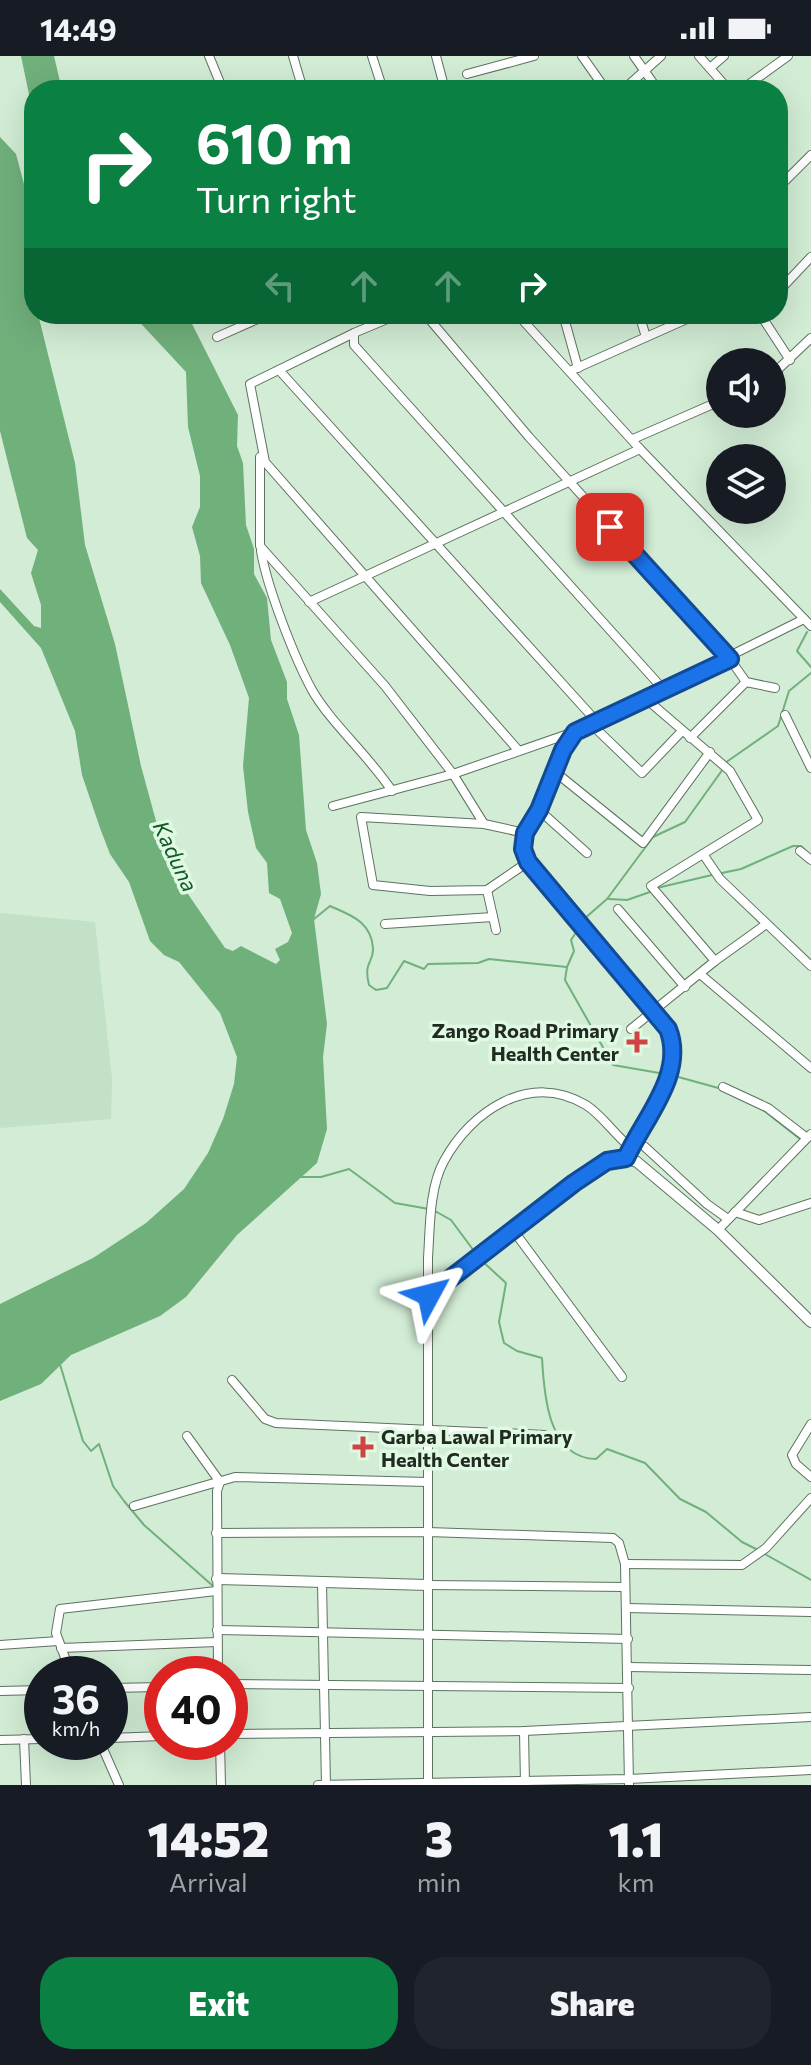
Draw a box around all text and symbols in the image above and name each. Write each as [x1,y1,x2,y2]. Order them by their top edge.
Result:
text: 14:49 [40,10,117,47]
text: 610 m [196,107,353,176]
icon: right [64,112,168,216]
text: Turn right [196,176,357,220]
icon: left [258,264,302,308]
icon: ahead [342,264,386,308]
icon: ahead [426,264,470,308]
icon: right [510,264,554,308]
map controls [706,348,786,524]
button: sound [706,348,786,428]
button: layers [706,444,786,524]
pin [576,493,644,561]
icon: arrive [588,505,632,549]
water label: Kaduna [148,816,204,896]
place label: Zango Road Primary Health Center [431,1018,619,1065]
marker: Zango Road Primary Health Center [626,1031,648,1053]
position arrow [387,1253,471,1337]
place label: Garba Lawal Primary Health Center [381,1424,573,1471]
marker: Garba Lawal Primary Health Center [352,1436,374,1458]
speed limit sign: 40 [144,1656,248,1760]
text: 36 [52,1673,100,1722]
text: km/h [52,1716,100,1740]
text: 14:52 [148,1808,269,1867]
text: 3 [425,1808,453,1867]
text: 1.1 [609,1808,663,1867]
text: Arrival [169,1866,248,1897]
text: min [417,1866,461,1897]
text: km [618,1866,654,1897]
button: Exit [40,1957,398,2049]
button: Share [414,1957,771,2049]

